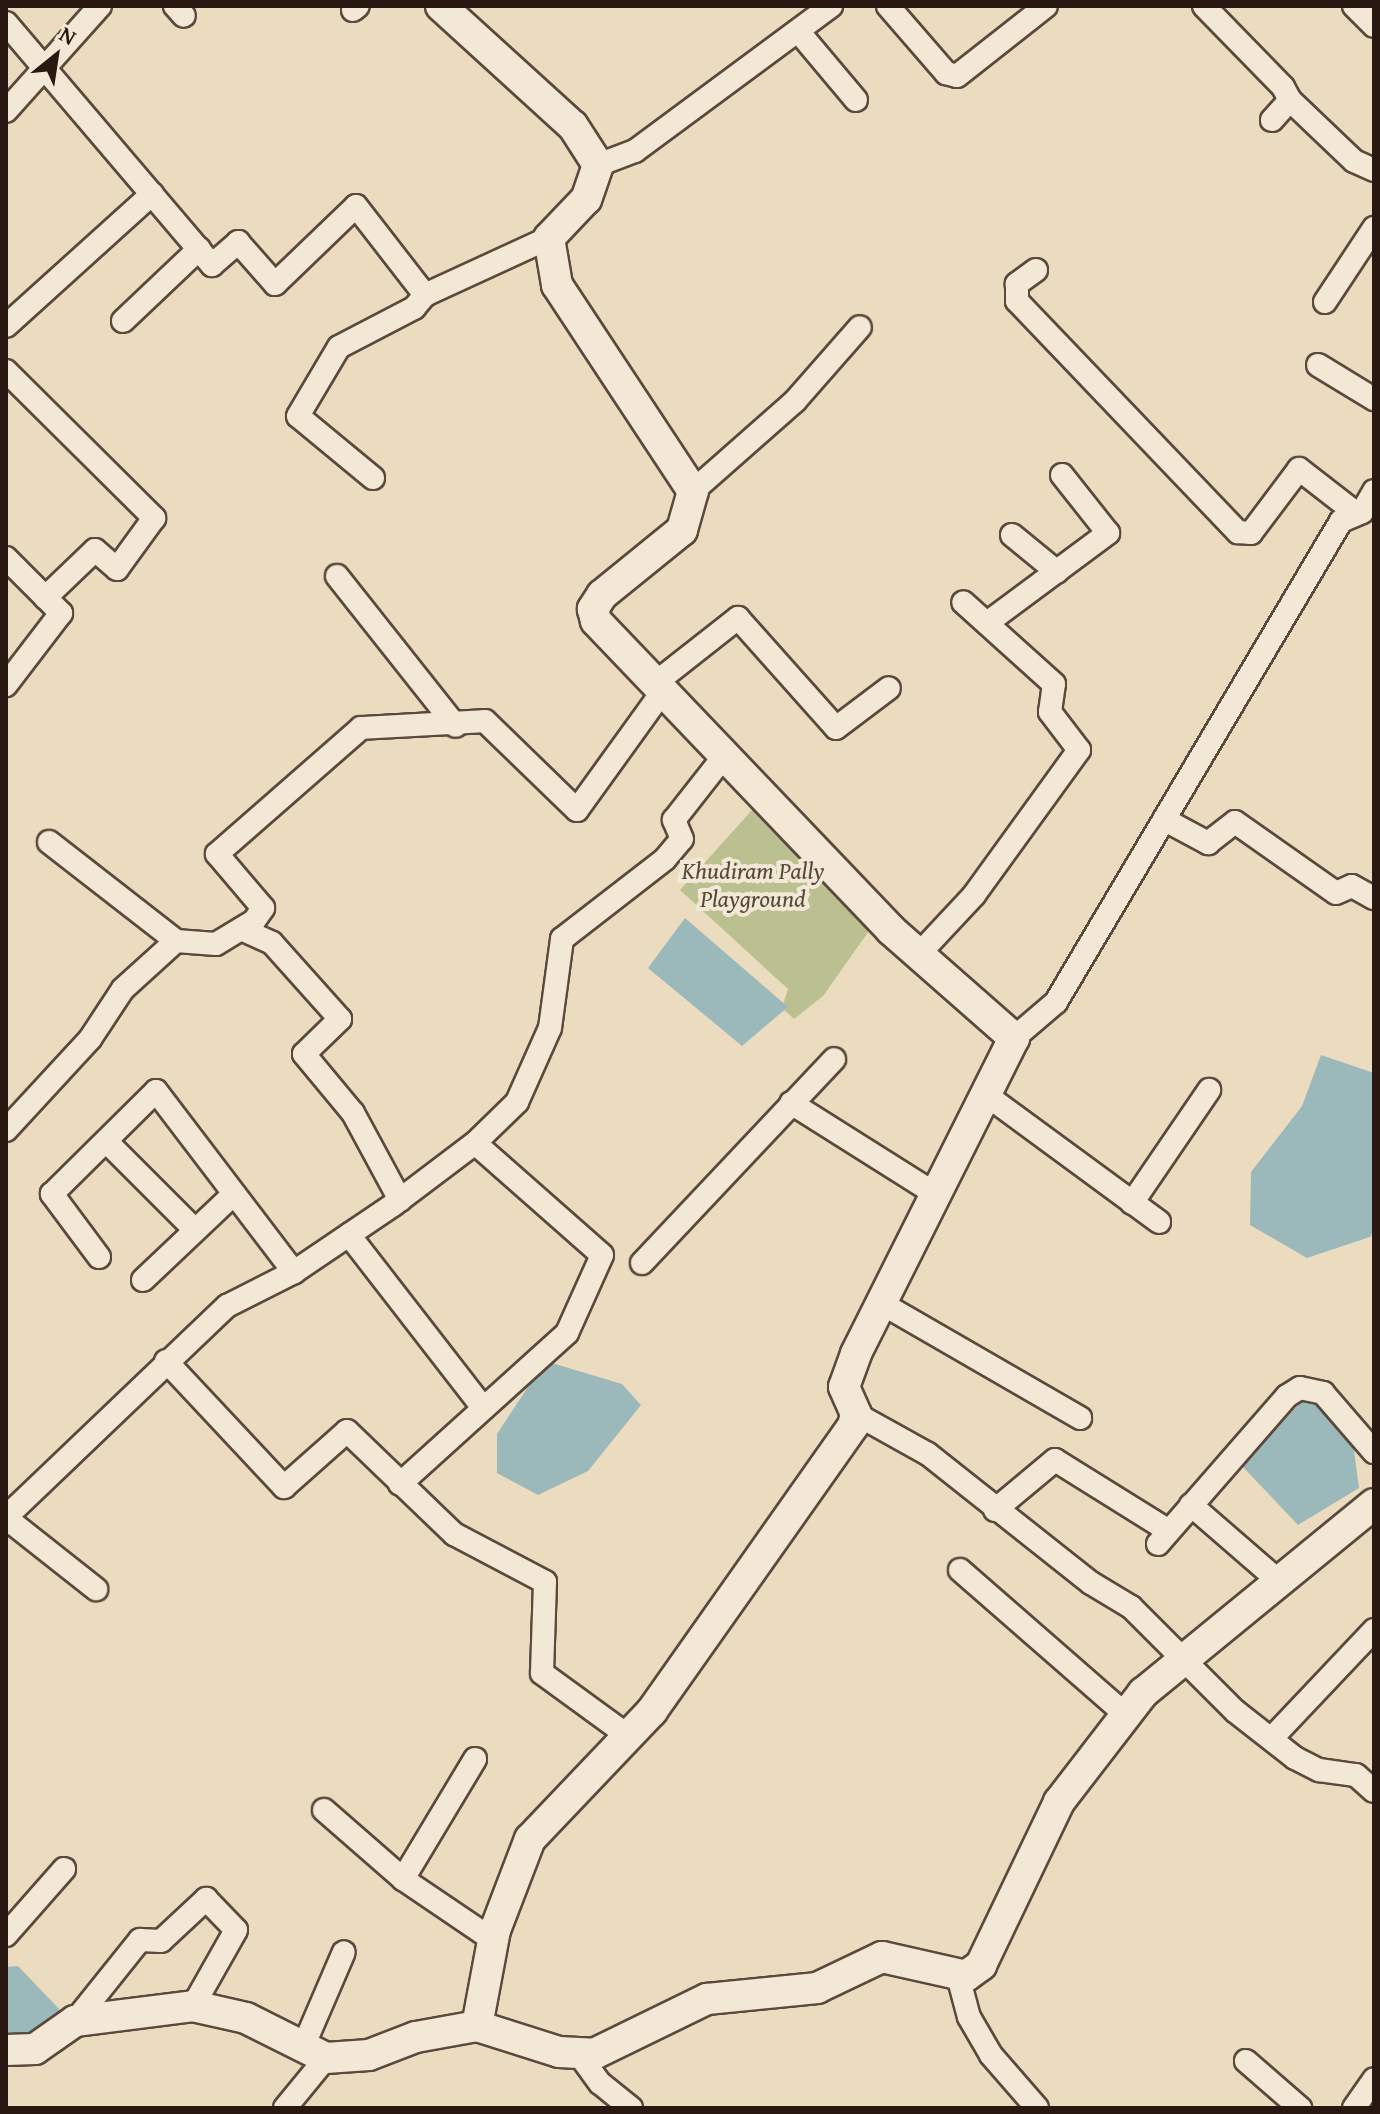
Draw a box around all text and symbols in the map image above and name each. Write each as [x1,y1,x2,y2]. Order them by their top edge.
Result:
north arrow [16,16,96,96]
text: N [54,18,82,53]
park label: Khudiram Pally Playground [682,857,824,913]

